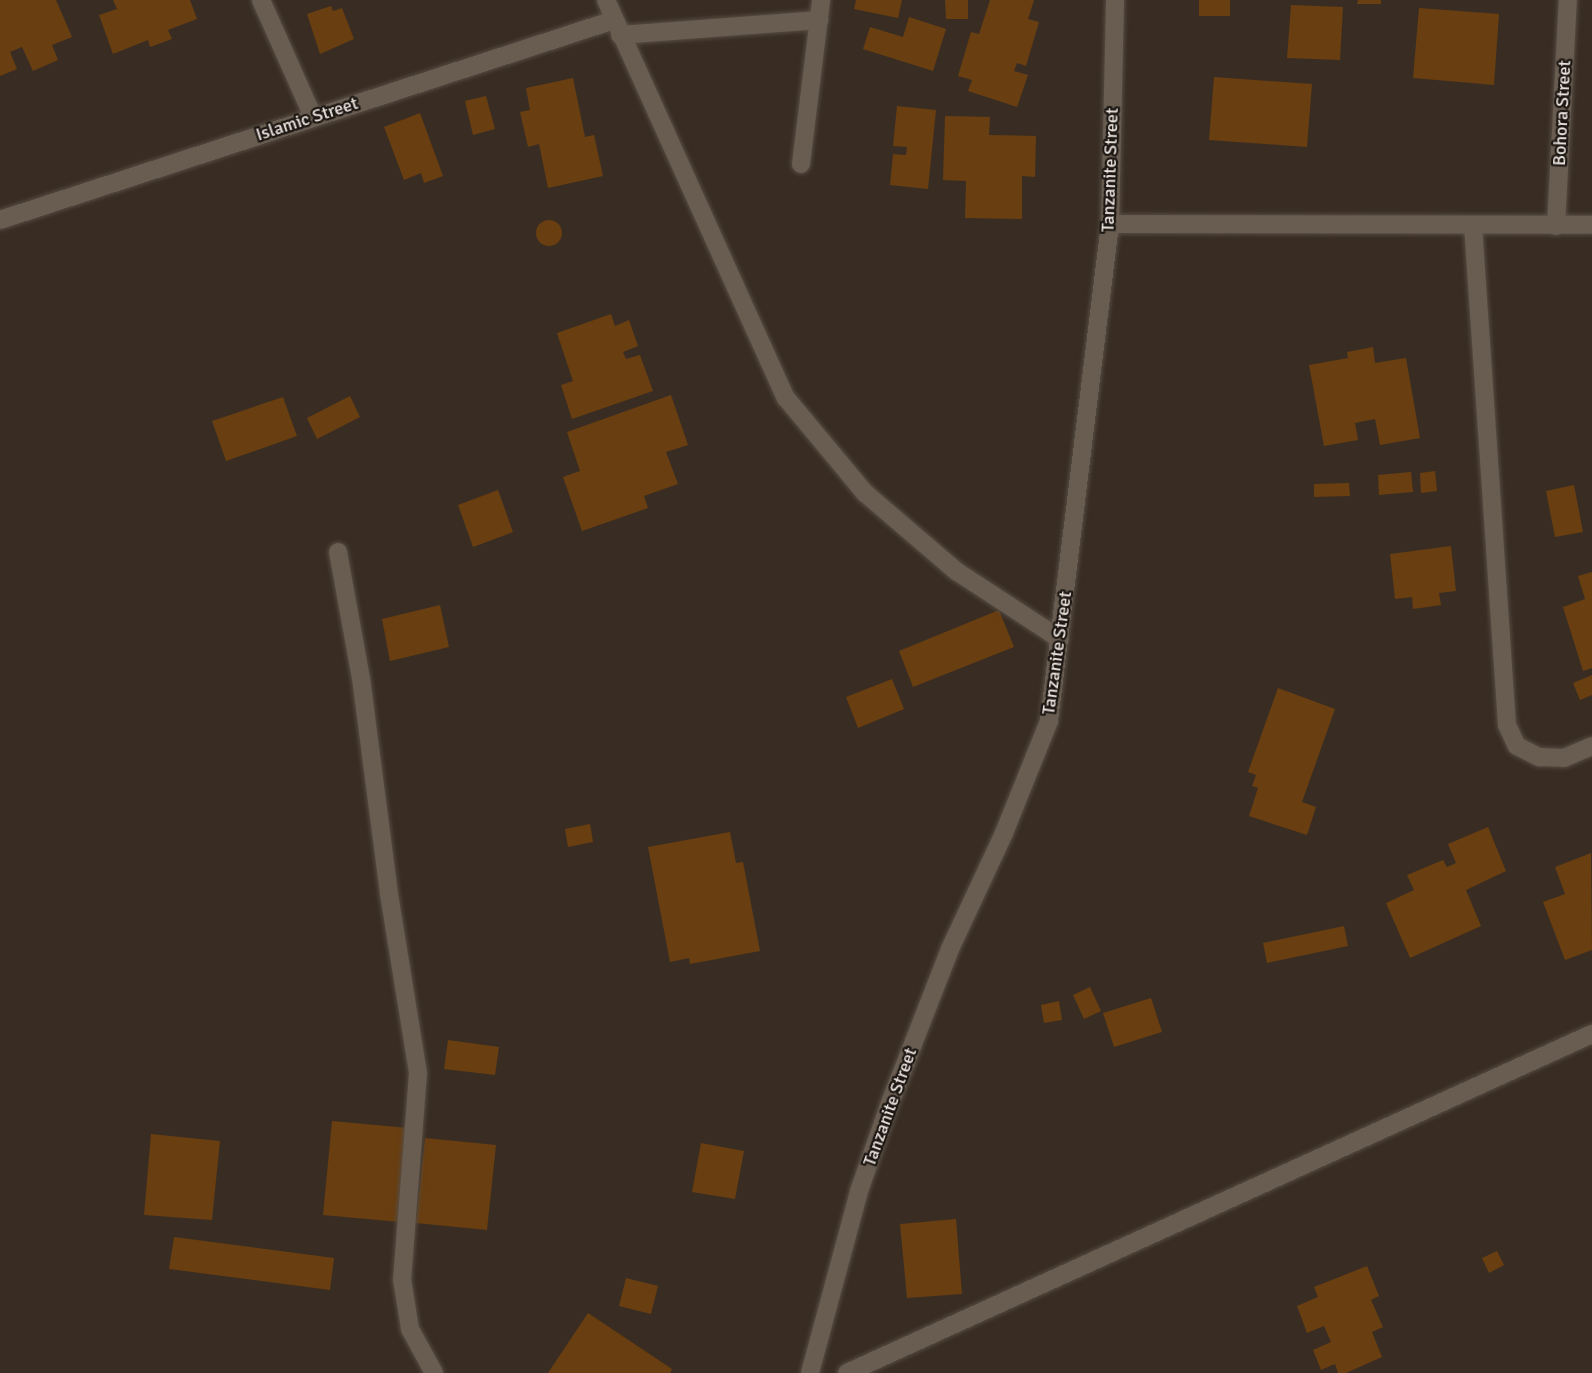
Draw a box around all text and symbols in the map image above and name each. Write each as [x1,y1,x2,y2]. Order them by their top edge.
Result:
street label: Bohora Street [1548,60,1576,166]
street label: Islamic Street [253,92,361,146]
street label: Tanzanite Street [1097,108,1123,232]
street label: Tanzanite Street [1038,590,1076,716]
street label: Tanzanite Street [859,1045,921,1169]

